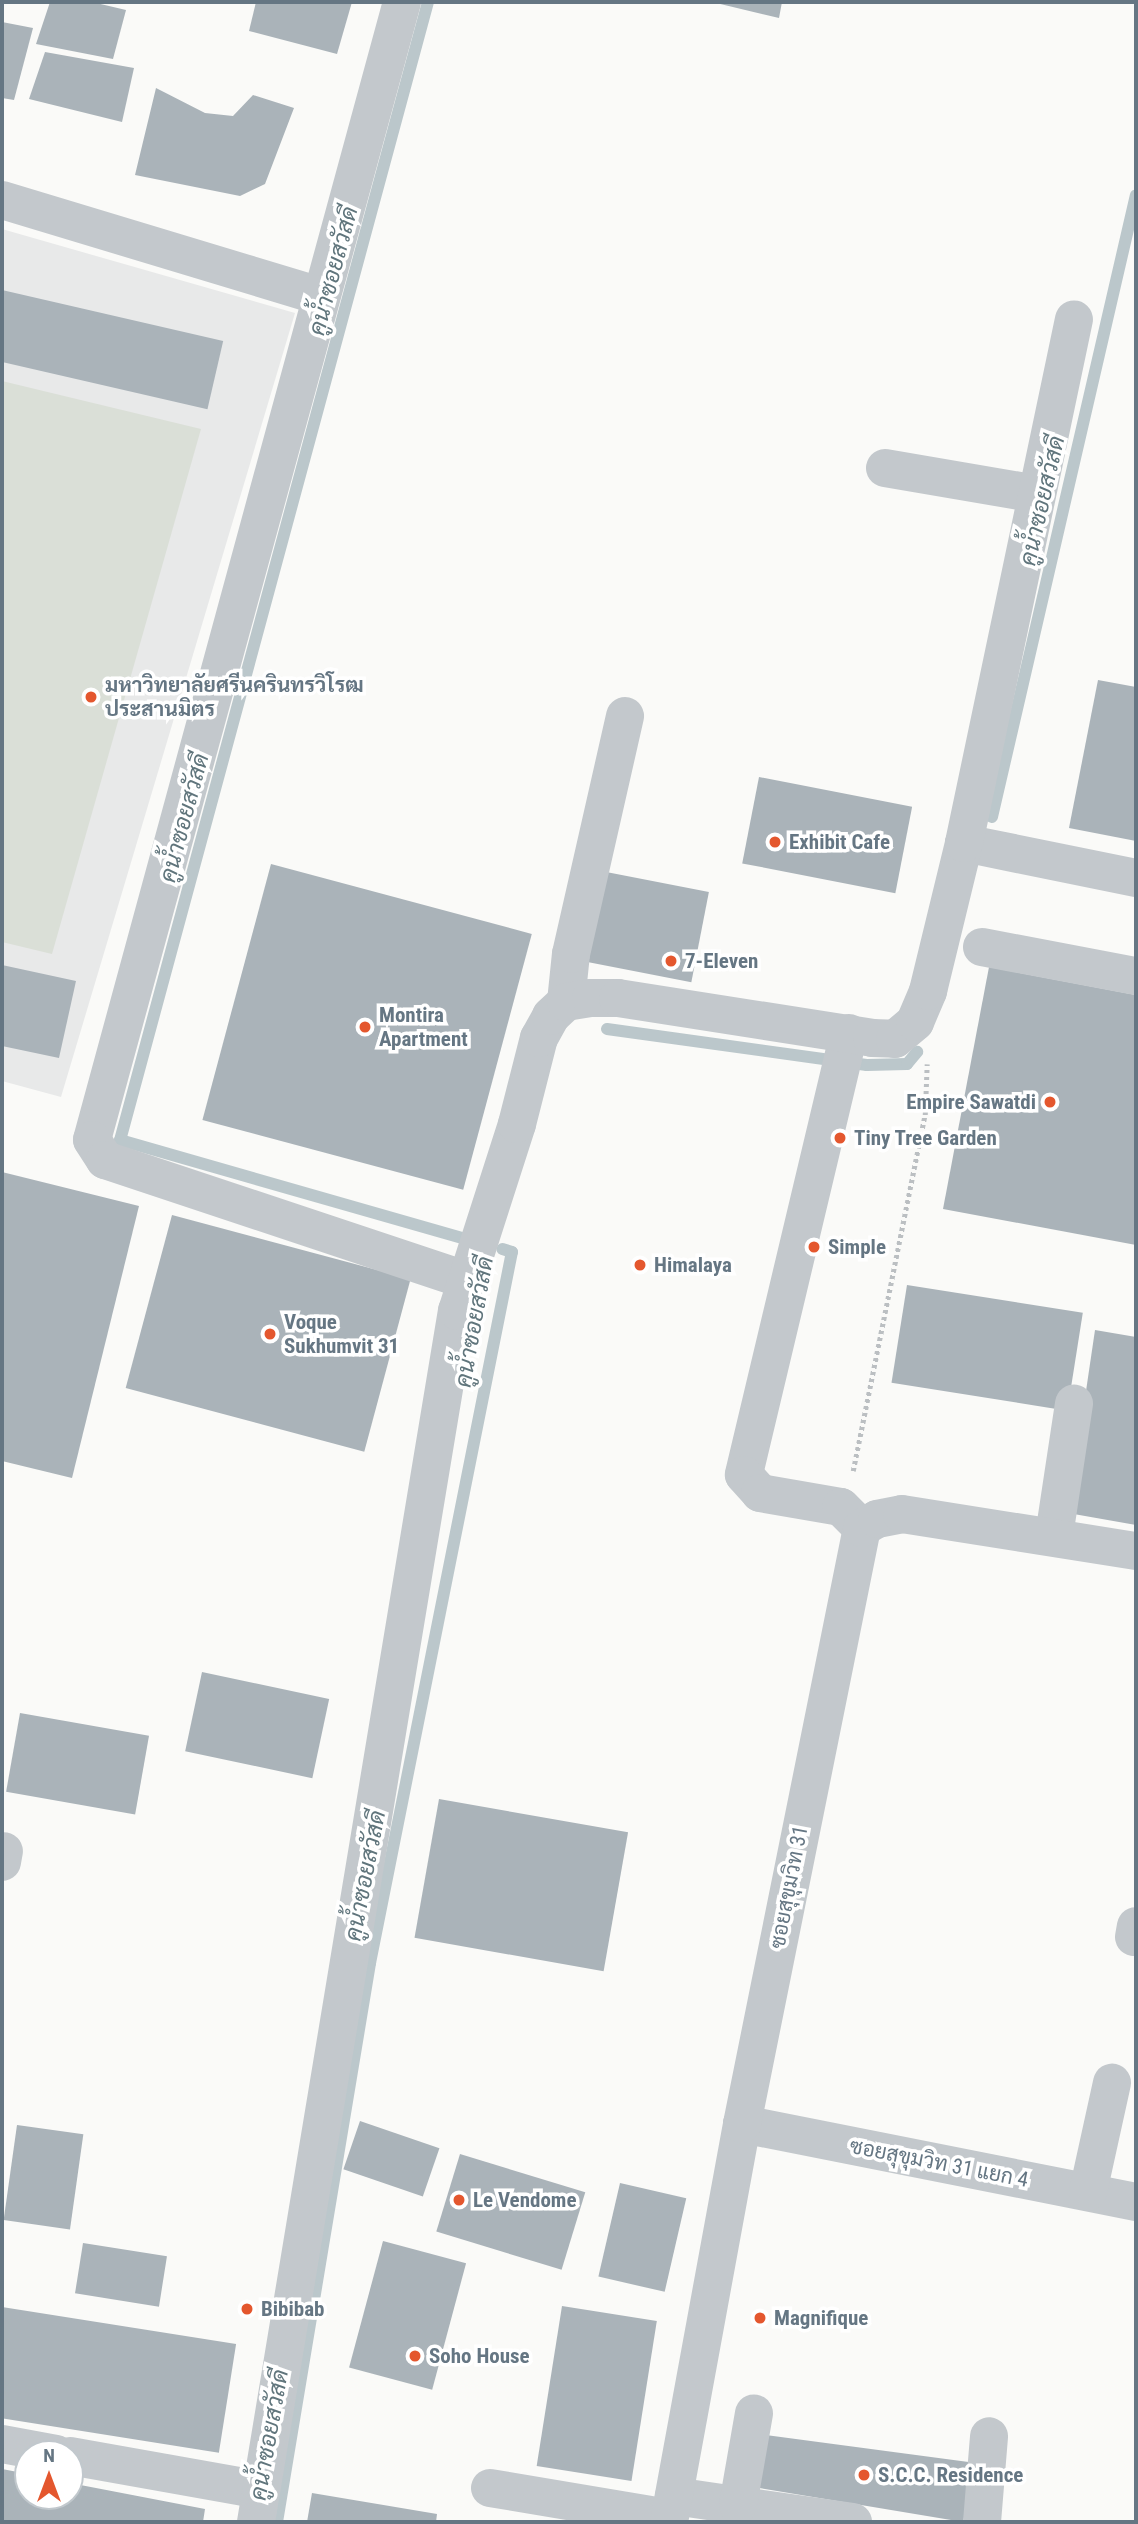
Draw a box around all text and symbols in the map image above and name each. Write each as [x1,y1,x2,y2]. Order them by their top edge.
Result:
water label: คูน้ำซอยสวัสดี [304,203,364,339]
water label: คูน้ำซอยสวัสดี [1015,433,1071,569]
place label: มหาวิทยาลัยศรีนครินทรวิโรฒ ประสานมิตร [105,672,364,722]
marker: มหาวิทยาลัยศรีนครินทรวิโรฒ ประสานมิตร [83,689,99,705]
water label: คูน้ำซอยสวัสดี [155,750,215,886]
place label: Exhibit Cafe [789,829,890,855]
marker: Exhibit Cafe [767,834,783,850]
place label: 7-Eleven [685,948,758,974]
marker: 7-Eleven [663,953,679,969]
place label: Montira Apartment [379,1002,468,1052]
marker: Montira Apartment [357,1019,373,1035]
place label: Empire Sawatdi [906,1089,1036,1115]
marker: Empire Sawatdi [1042,1094,1058,1110]
place label: Tiny Tree Garden [854,1125,997,1151]
marker: Tiny Tree Garden [832,1130,848,1146]
place label: Simple [828,1234,886,1260]
marker: Simple [806,1239,822,1255]
place label: Himalaya [654,1252,732,1278]
water label: คูน้ำซอยสวัสดี [450,1254,500,1390]
marker: Himalaya [632,1257,648,1273]
place label: Voque Sukhumvit 31 [284,1309,399,1359]
marker: Voque Sukhumvit 31 [262,1326,278,1342]
water label: คูน้ำซอยสวัสดี [340,1808,392,1944]
street label: ซอยสุขุมวิท 31 [765,1823,813,1951]
street label: ซอยสุขุมวิท 31 แยก 4 [848,2133,1030,2193]
place label: Le Vendome [473,2187,576,2213]
marker: Le Vendome [451,2192,467,2208]
place label: Bibibab [261,2296,324,2322]
marker: Bibibab [239,2301,255,2317]
place label: Magnifique [774,2305,868,2331]
marker: Magnifique [752,2310,768,2326]
place label: Soho House [429,2343,530,2369]
marker: Soho House [407,2348,423,2364]
water label: คูน้ำซอยสวัสดี [245,2367,295,2503]
north arrow [14,2440,84,2510]
text: N [43,2444,55,2467]
place label: S.C.C. Residence [878,2462,1023,2488]
marker: S.C.C. Residence [856,2467,872,2483]

